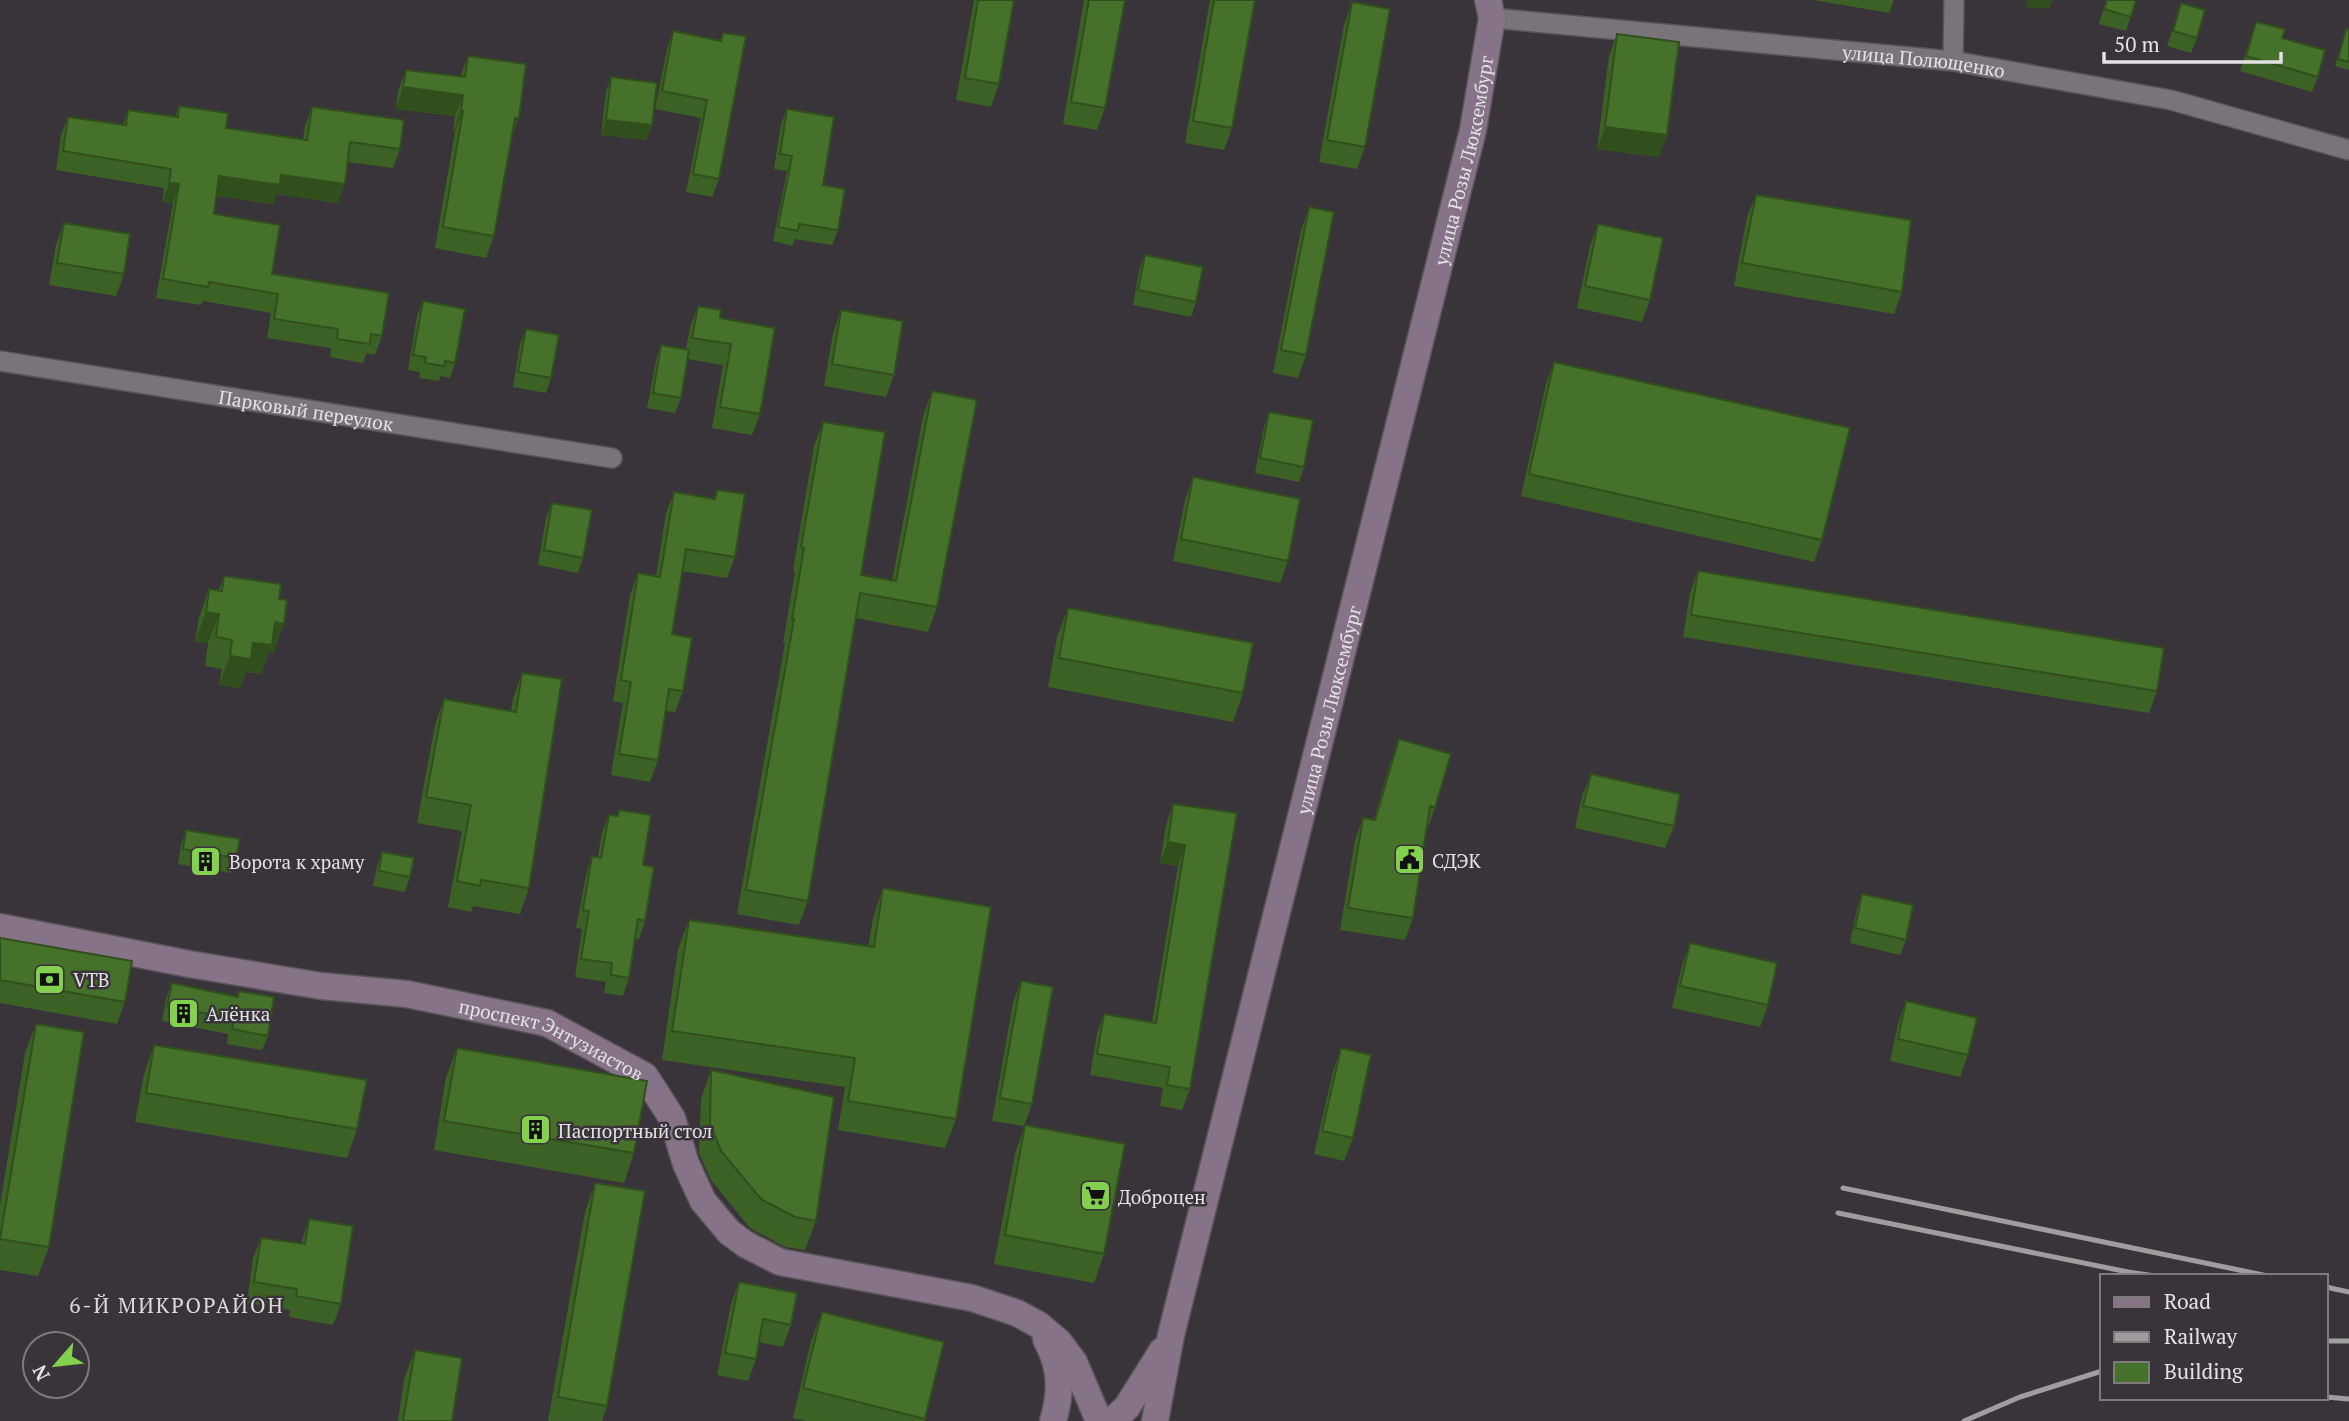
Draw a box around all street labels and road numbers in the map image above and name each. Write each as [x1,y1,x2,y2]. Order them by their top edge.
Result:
street label: улица Полющенко [1840,38,2007,83]
street label: улица Розы Люксембург [1427,54,1498,269]
street label: Парковый переулок [217,383,396,436]
street label: улица Розы Люксембург [1289,603,1366,818]
street label: проспект Энтузиастов [457,993,648,1086]

